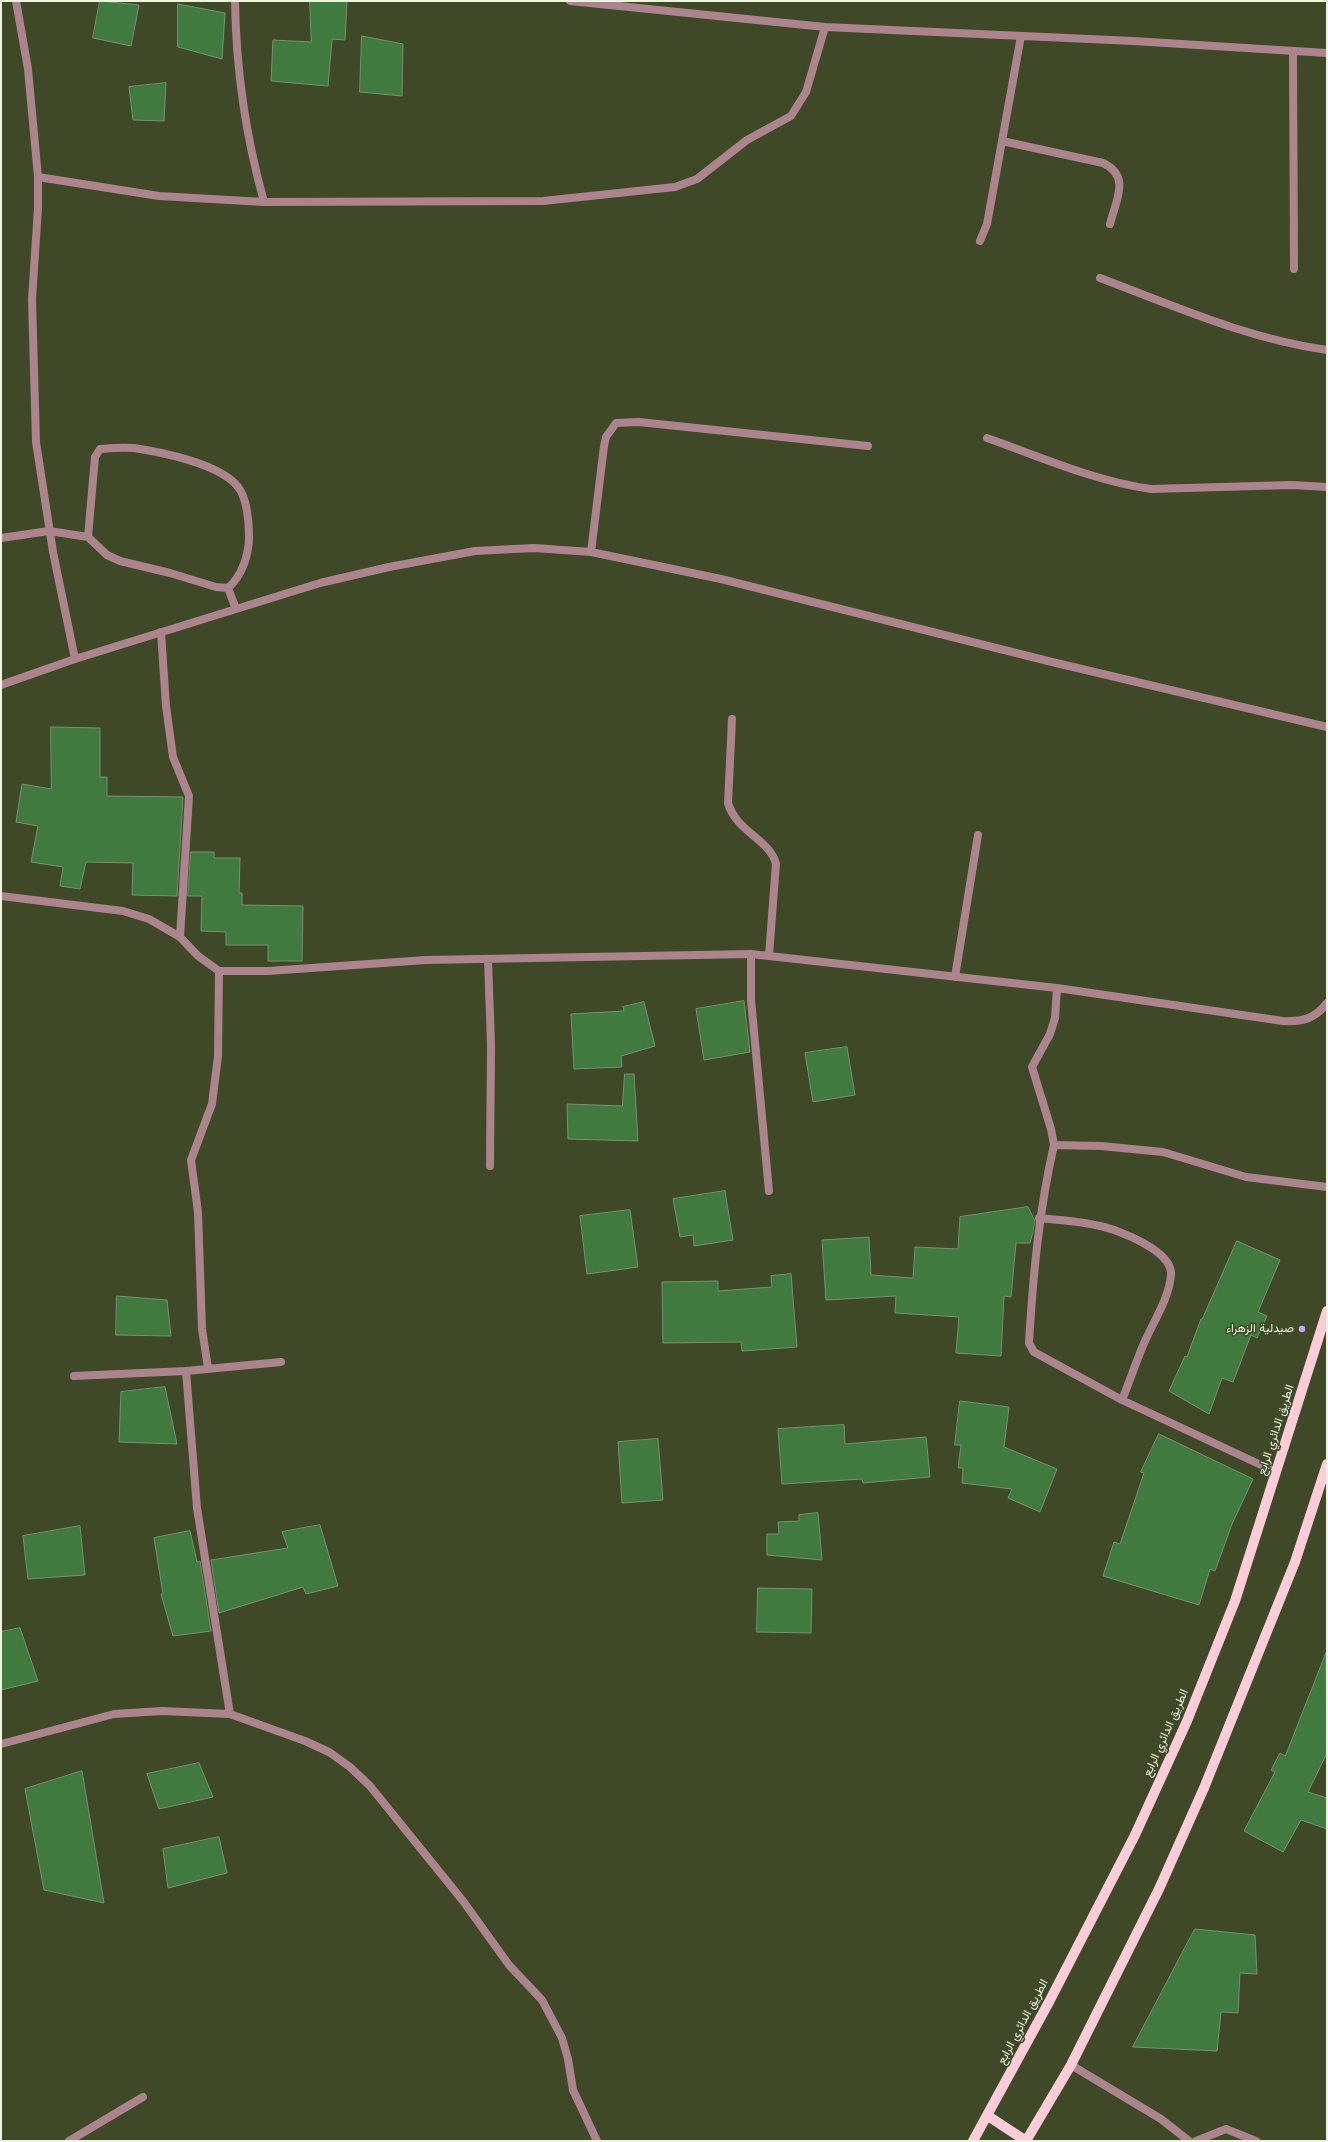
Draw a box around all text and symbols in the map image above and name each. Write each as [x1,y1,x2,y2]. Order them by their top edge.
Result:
place label: صيدلية الزهراء [1226,1322,1294,1336]
marker: صيدلية الزهراء [1297,1324,1307,1334]
street label: الطريق الدائري الرابع [1255,1383,1297,1477]
street label: الطريق الدائري الرابع [1140,1687,1192,1779]
street label: الطريق الدائري الرابع [994,1977,1052,2067]

